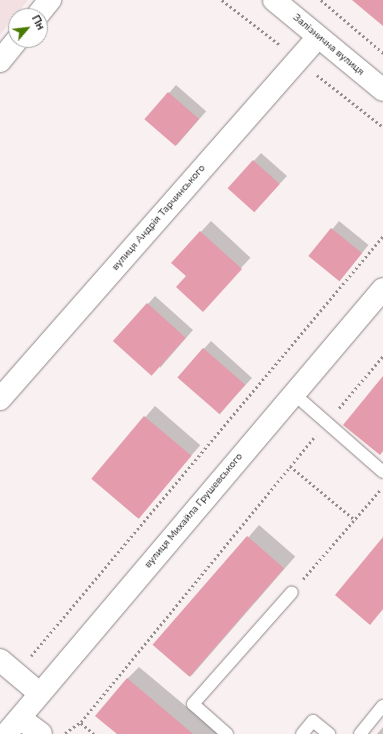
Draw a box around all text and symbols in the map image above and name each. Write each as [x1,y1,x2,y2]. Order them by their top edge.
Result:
north arrow [8,8,48,48]
text: Пн [28,12,48,33]
street label: Залізнична вулиця [290,12,366,78]
street label: вулиця Андрія Тарчинського [110,163,208,273]
street label: вулиця Михайла Грушевського [142,451,246,571]

